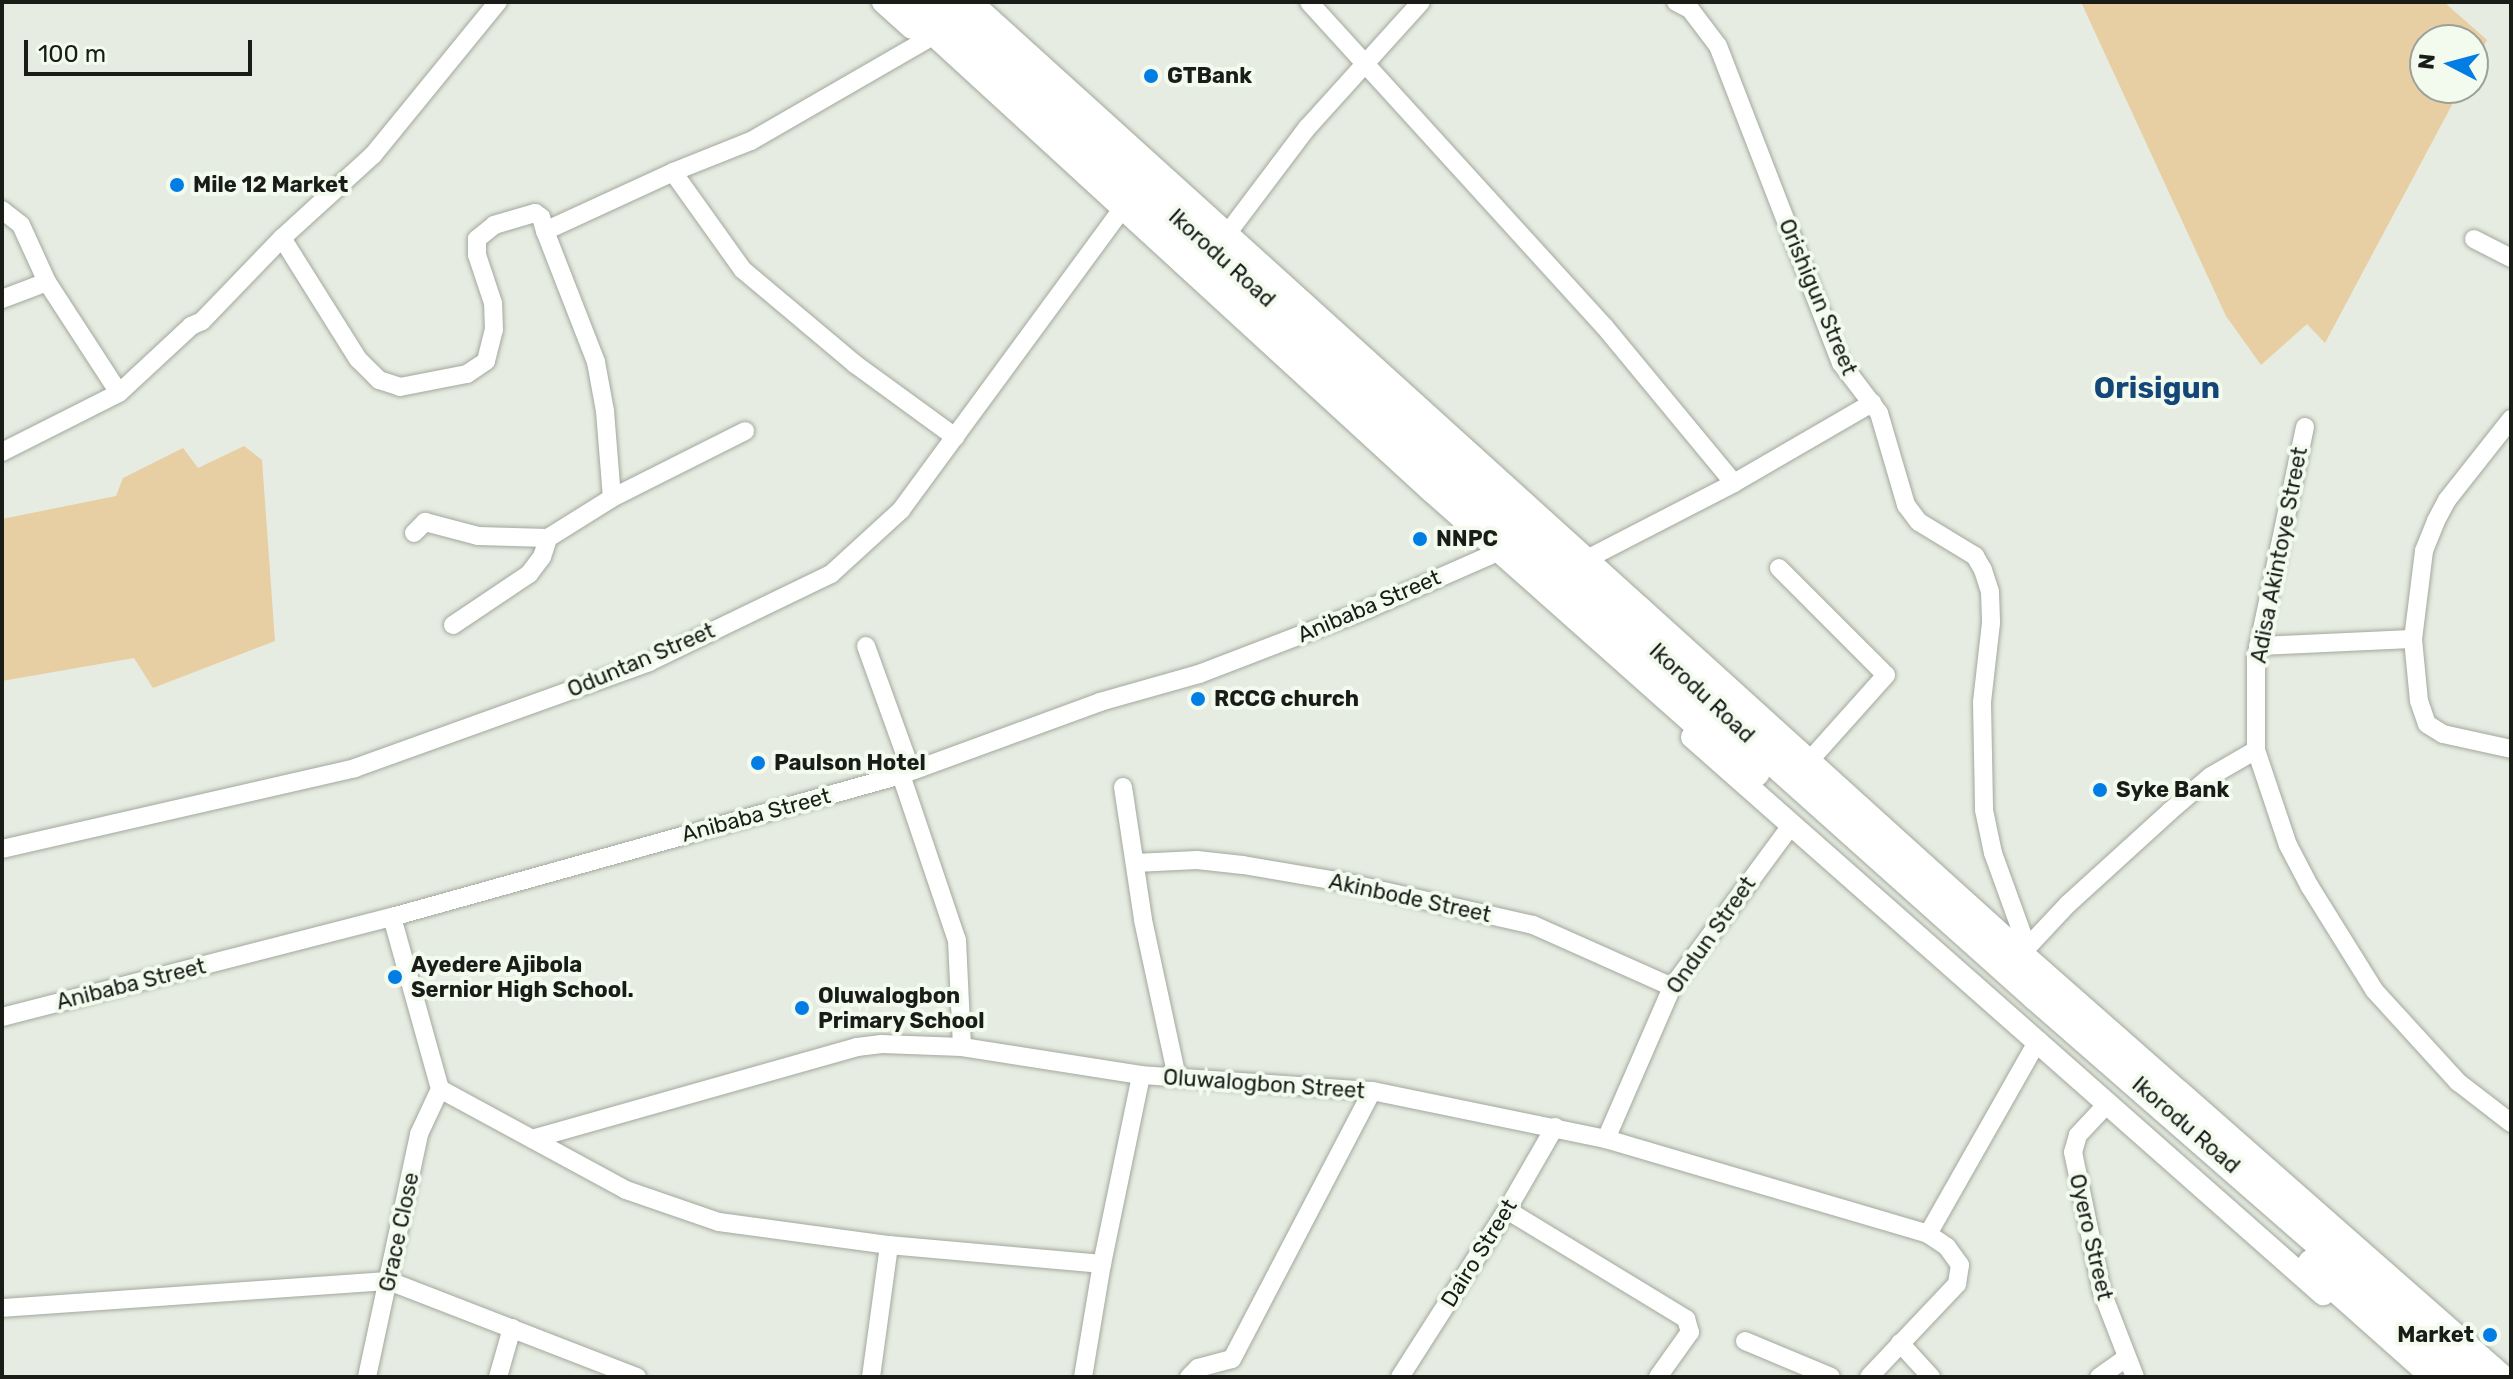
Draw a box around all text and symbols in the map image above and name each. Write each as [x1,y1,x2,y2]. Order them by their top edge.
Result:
scale bar [28,24,256,74]
north arrow [2409,24,2489,104]
text: 100 m [38,40,106,68]
text: N [2412,52,2441,71]
place label: GTBank [1167,63,1252,89]
marker: GTBank [1142,67,1160,85]
place label: Mile 12 Market [193,172,348,198]
marker: Mile 12 Market [168,176,186,194]
street label: Ikorodu Road [1163,203,1281,313]
street label: Orishigun Street [1773,215,1863,379]
district label: Orisigun [2094,370,2220,406]
street label: Adisa Akintoye Street [2245,444,2313,666]
place label: NNPC [1436,526,1498,552]
marker: NNPC [1411,530,1429,548]
street label: Anibaba Street [1293,564,1445,648]
street label: Oduntan Street [563,617,719,703]
street label: Ikorodu Road [1644,638,1760,748]
place label: RCCG church [1214,686,1359,712]
marker: RCCG church [1189,690,1207,708]
place label: Paulson Hotel [774,750,926,776]
marker: Paulson Hotel [749,754,767,772]
place label: Syke Bank [2116,777,2229,803]
marker: Syke Bank [2091,781,2109,799]
street label: Anibaba Street [679,782,833,848]
street label: Akinbode Street [1327,868,1493,928]
street label: Ondun Street [1661,871,1761,999]
place label: Ayedere Ajibola Sernior High School. [411,951,634,1002]
street label: Anibaba Street [54,953,208,1015]
marker: Ayedere Ajibola Sernior High School. [386,968,404,986]
place label: Oluwalogbon Primary School [818,982,985,1034]
marker: Oluwalogbon Primary School [793,999,811,1017]
street label: Oluwalogbon Street [1162,1064,1366,1104]
street label: Ikorodu Road [2127,1071,2245,1179]
street label: Grace Close [373,1170,425,1294]
street label: Oyero Street [2064,1171,2118,1303]
street label: Dairo Street [1435,1194,1523,1312]
place label: Market [2397,1322,2474,1348]
marker: Market [2481,1326,2499,1344]

